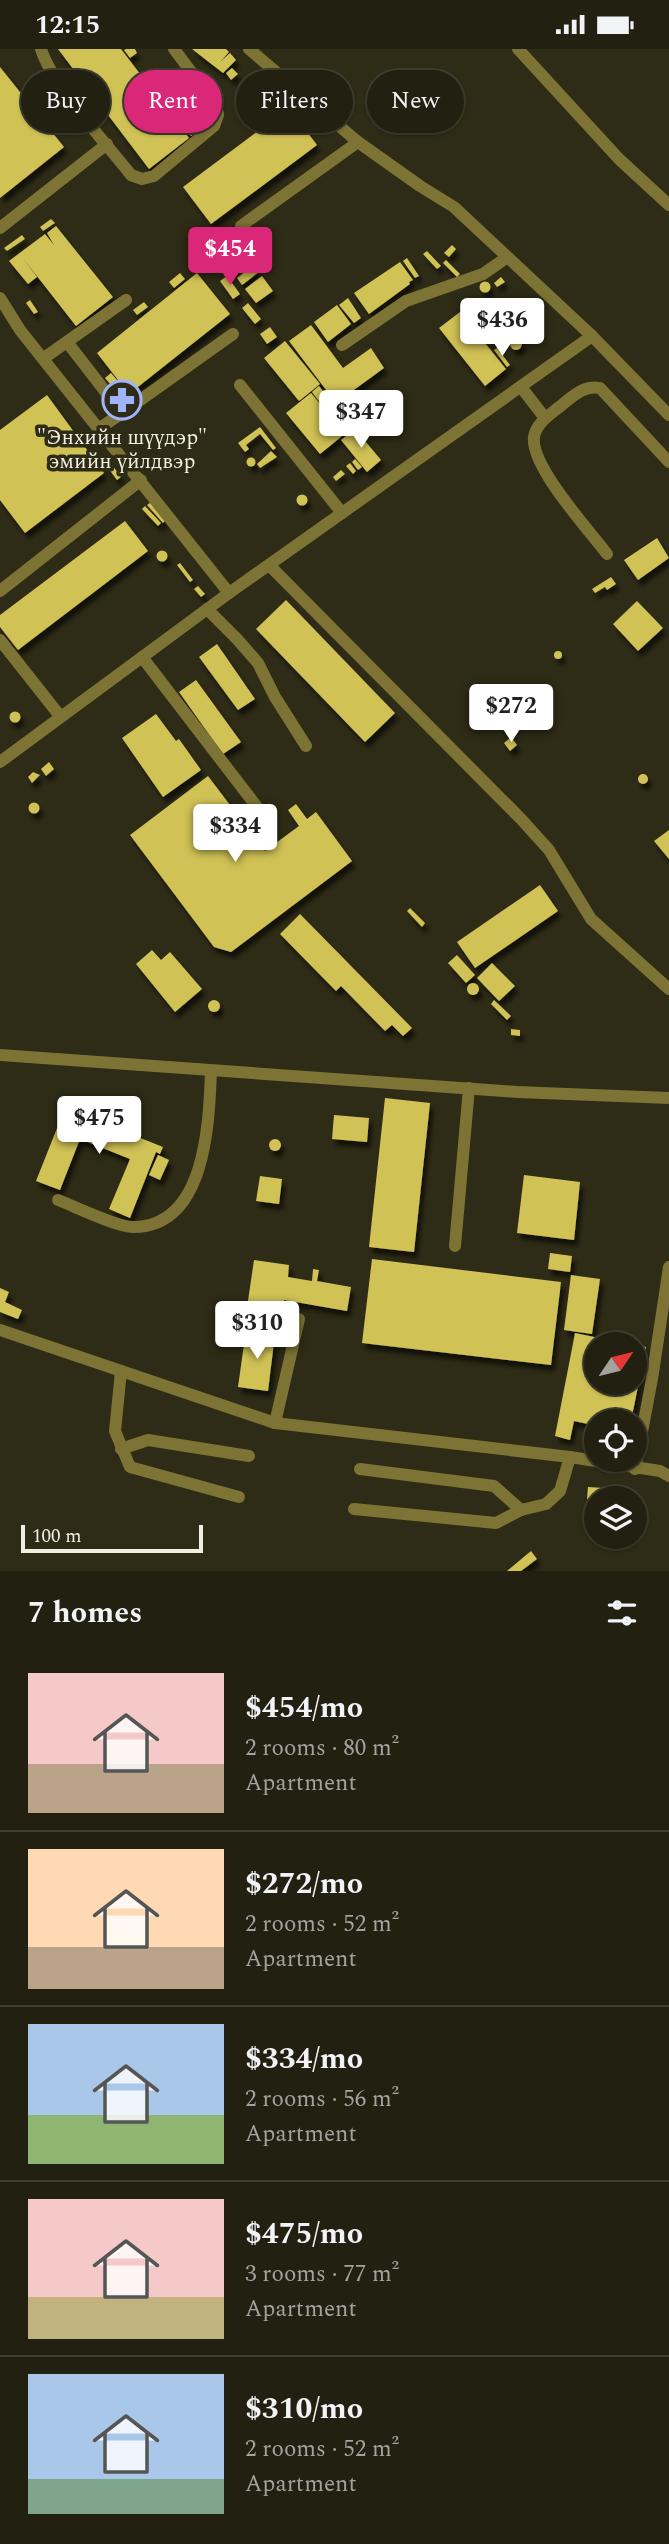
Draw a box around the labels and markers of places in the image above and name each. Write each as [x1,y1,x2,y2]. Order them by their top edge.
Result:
pin: $454 [189,227,271,287]
pin: $436 [461,299,543,358]
pharmacy icon: "Энхийн шүүдэр" эмийн үйлдвэр [101,379,143,421]
pin: $347 [320,391,402,450]
place label: "Энхийн шүүдэр" эмийн үйлдвэр [37,422,207,478]
pin: $272 [470,685,552,744]
pin: $334 [194,805,276,864]
pin: $475 [58,1097,140,1156]
pin: $310 [216,1301,298,1361]

